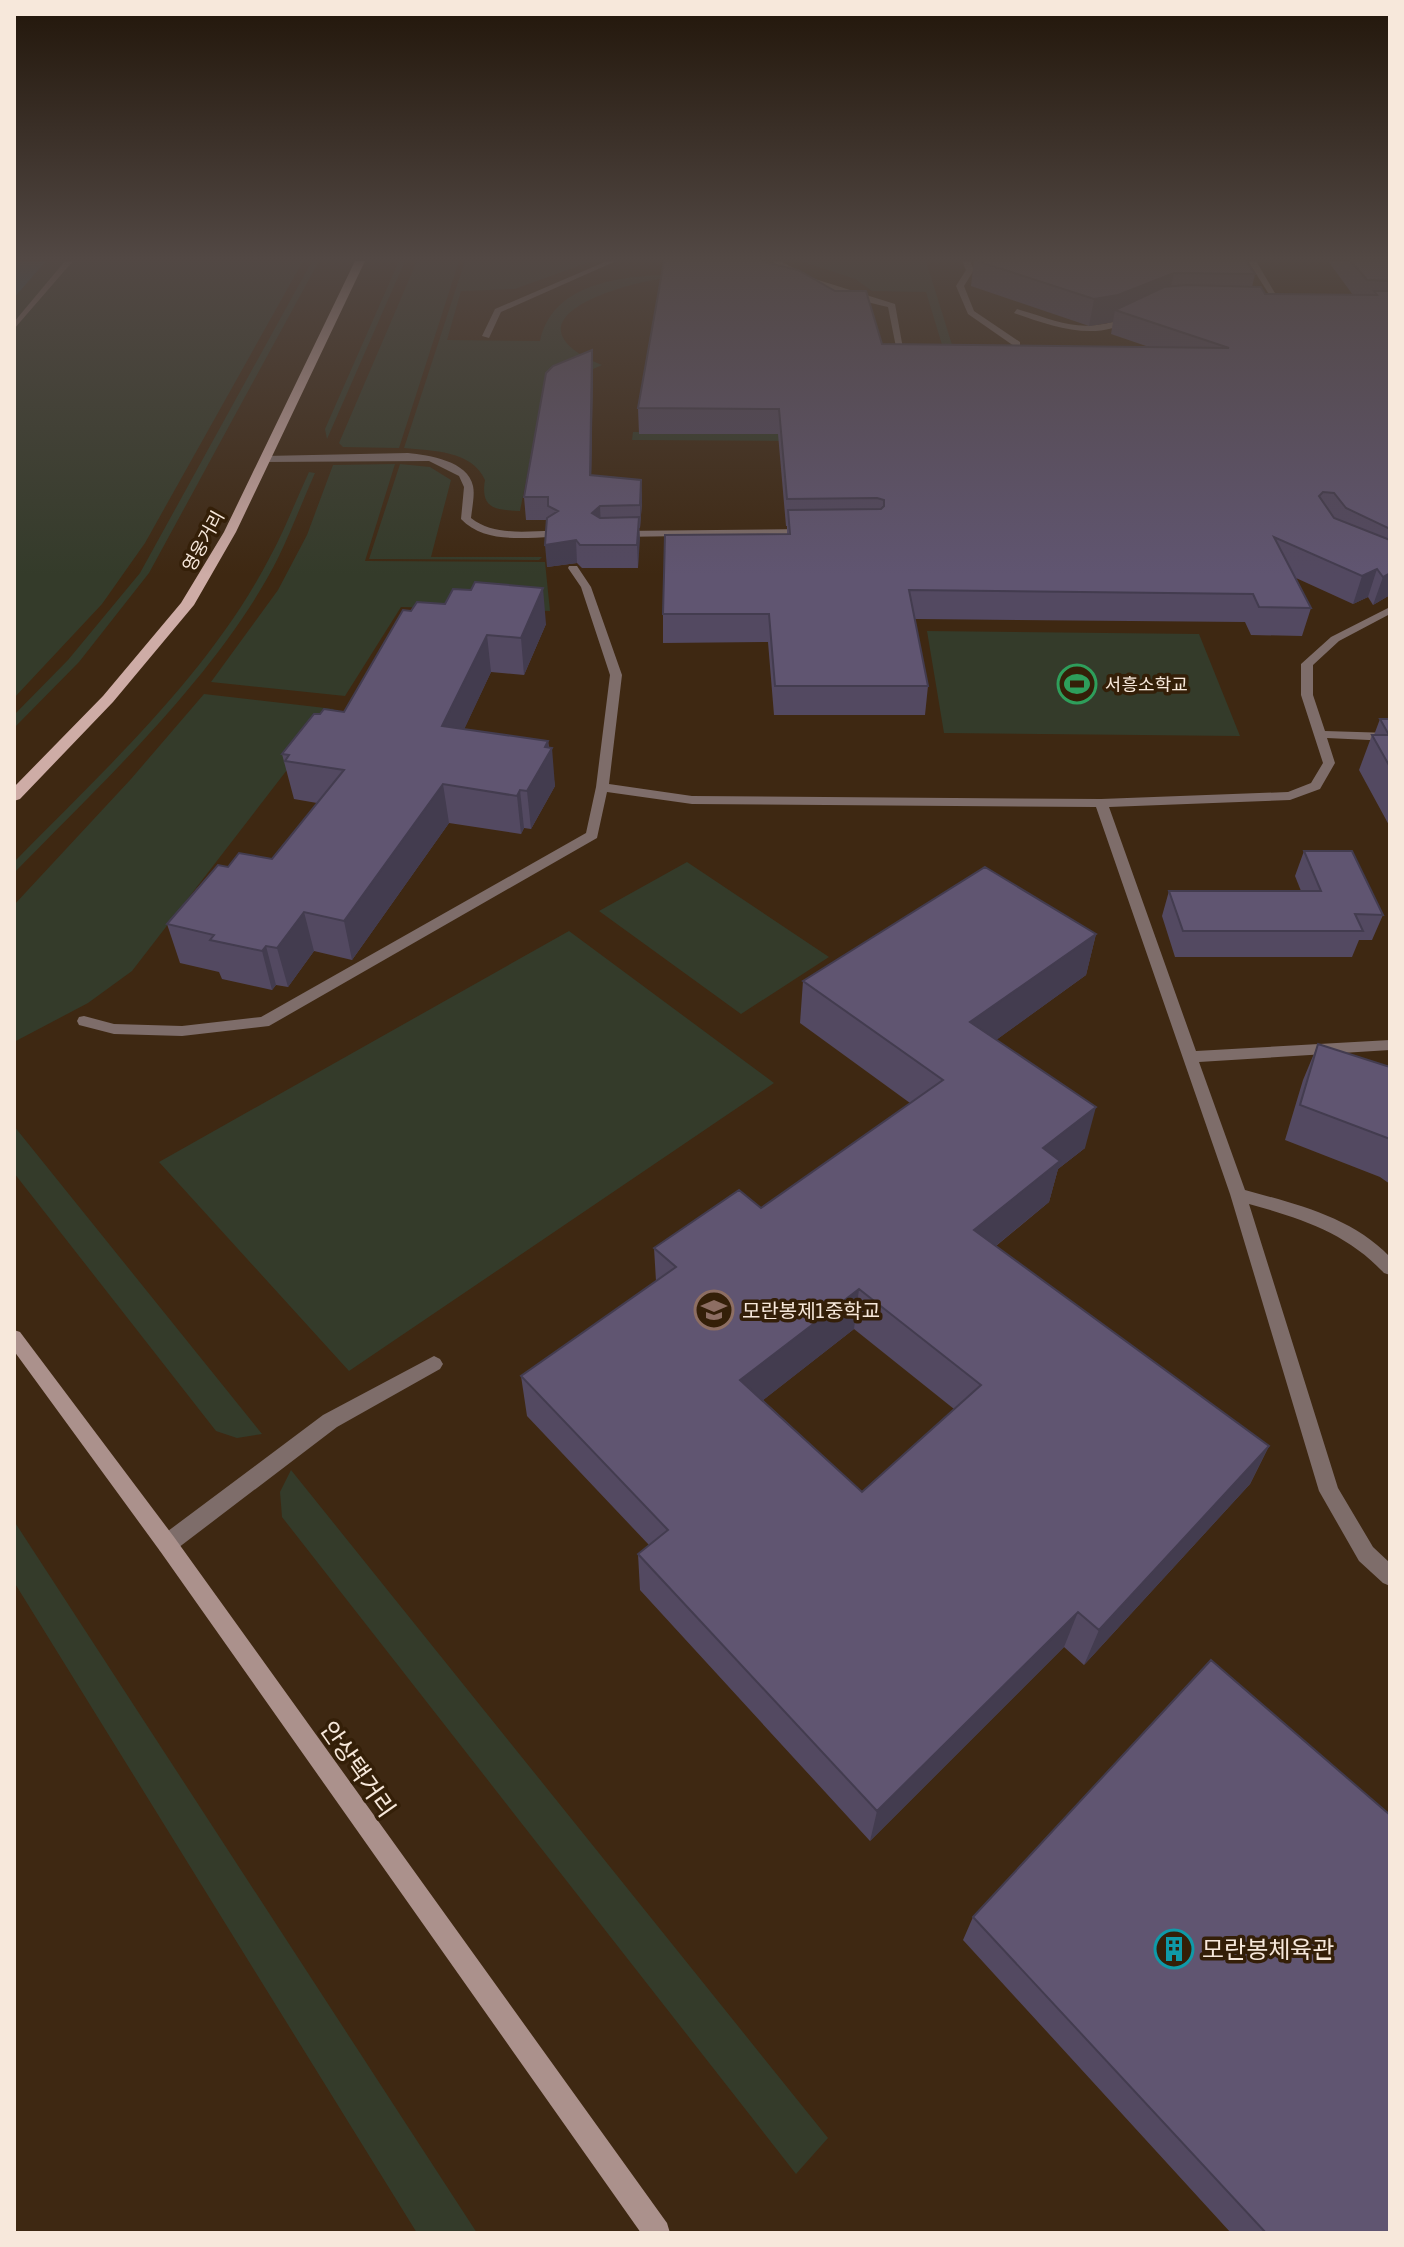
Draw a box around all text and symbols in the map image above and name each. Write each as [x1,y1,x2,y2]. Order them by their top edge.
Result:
street label: 영웅거리 [178,507,228,575]
sports icon: 서흥소학교 [1056,663,1098,705]
place label: 서흥소학교 [1105,674,1188,695]
school or university icon: 모란봉제1중학교 [693,1289,735,1331]
place label: 모란봉제1중학교 [742,1299,880,1322]
street label: 안상택거리 [315,1716,401,1822]
building icon: 모란봉체육관 [1153,1928,1195,1970]
place label: 모란봉체육관 [1202,1936,1334,1963]

